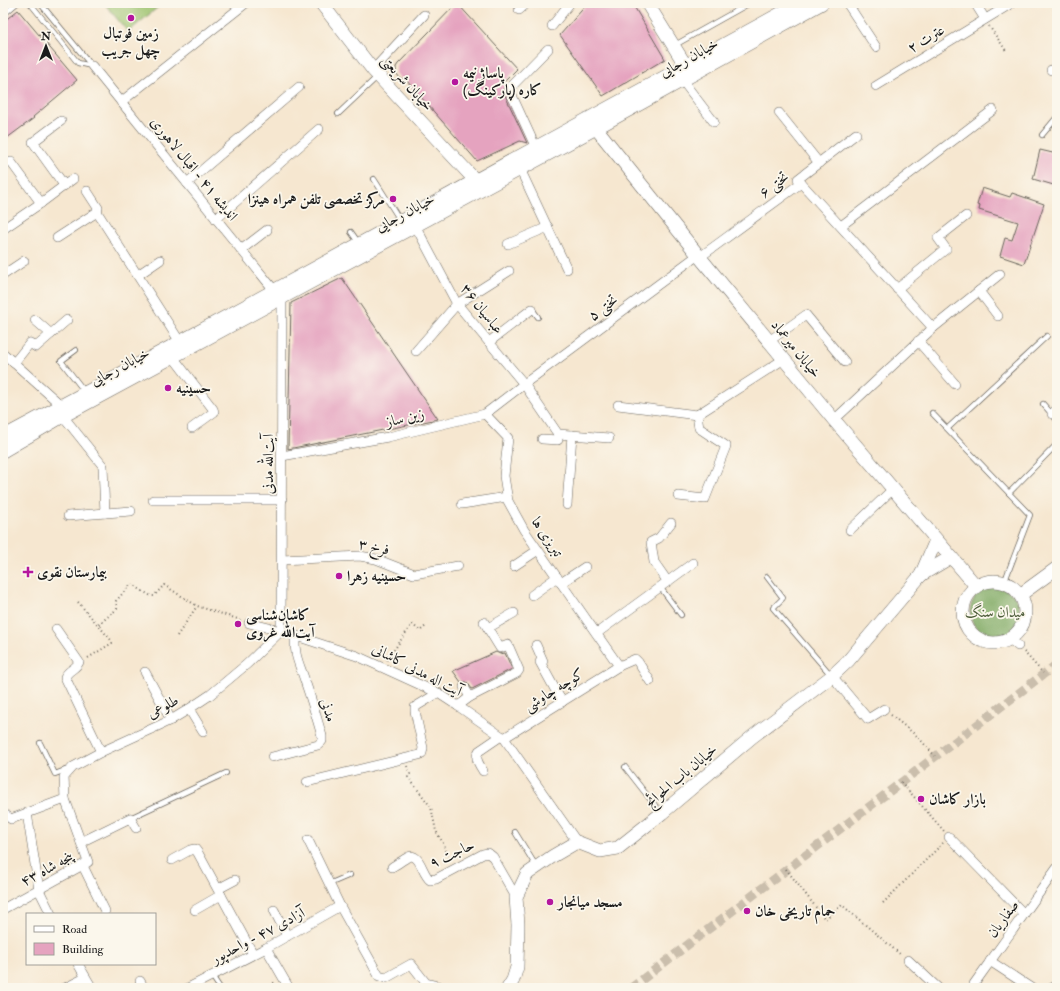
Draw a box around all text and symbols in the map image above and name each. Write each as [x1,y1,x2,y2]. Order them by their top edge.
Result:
marker: زمین فوتبال چهل جریب [126,13,136,23]
street label: عترت ۲ [904,21,948,57]
place label: زمین فوتبال چهل جریب [102,24,161,61]
north arrow [26,26,66,66]
text: N [40,30,52,43]
street label: خیابان رجایی [656,34,722,82]
street label: خیابان شریعتی [376,51,437,116]
place label: پاساژ نیمه کاره (پارکینگ) [463,64,542,101]
marker: پاساژ نیمه کاره (پارکینگ) [450,77,460,87]
street label: اندیشه ۴۱ - اقبال لاهوری [146,113,242,225]
street label: تختی ۶ [755,168,793,203]
street label: خیابان رجایی [372,189,438,237]
place label: مرکز تخصصی تلفن همراه هینزا [248,190,385,210]
marker: مرکز تخصصی تلفن همراه هینزا [388,194,398,204]
street label: عباسیان ۳۶ [456,280,508,338]
street label: تختی ۵ [584,291,622,326]
street label: خیابان میرعماد [767,316,825,382]
street label: خیابان رجایی [87,343,153,391]
place label: حسینیه [176,379,211,398]
marker: حسینیه [163,383,173,393]
street label: زین ساز [382,404,426,432]
street label: آیت‌الله مدنی [256,432,278,494]
street label: تبریزی ها [527,513,567,561]
street label: فرخ ۳ [356,534,391,562]
place label: بیمارستان نقوی [37,563,107,582]
marker: بیمارستان نقوی [22,566,34,578]
place label: حسینیه زهرا [347,567,407,586]
marker: حسینیه زهرا [334,571,344,581]
park label: میدان سنگ [965,602,1025,622]
place label: کاشان‌شناسی آیت‌الله غروی [246,606,316,642]
marker: کاشان‌شناسی آیت‌الله غروی [233,619,243,629]
street label: آیت اله مدنی کاشانی [369,639,467,702]
street label: کوچه چاوشی [520,664,588,717]
street label: طلوعی [144,691,182,723]
street label: مدنی [315,696,341,724]
street label: خیابان باب الحوائج [641,740,724,815]
place label: بازار کاشان [929,790,986,809]
marker: بازار کاشان [916,794,926,804]
street label: حاجت ۹ [426,835,478,873]
street label: پنجه شاه ۴۳ [17,846,78,891]
place label: مسجد میانجار [556,893,623,912]
street label: صفاریان [983,896,1023,942]
marker: مسجد میانجار [545,897,555,907]
place label: حمام تاریخی خان [755,902,836,924]
street label: آزادی ۴۷ - واحدپور [206,903,310,971]
marker: حمام تاریخی خان [742,906,752,916]
legend [26,913,156,965]
text: Road [62,922,87,937]
text: Building [62,942,105,957]

